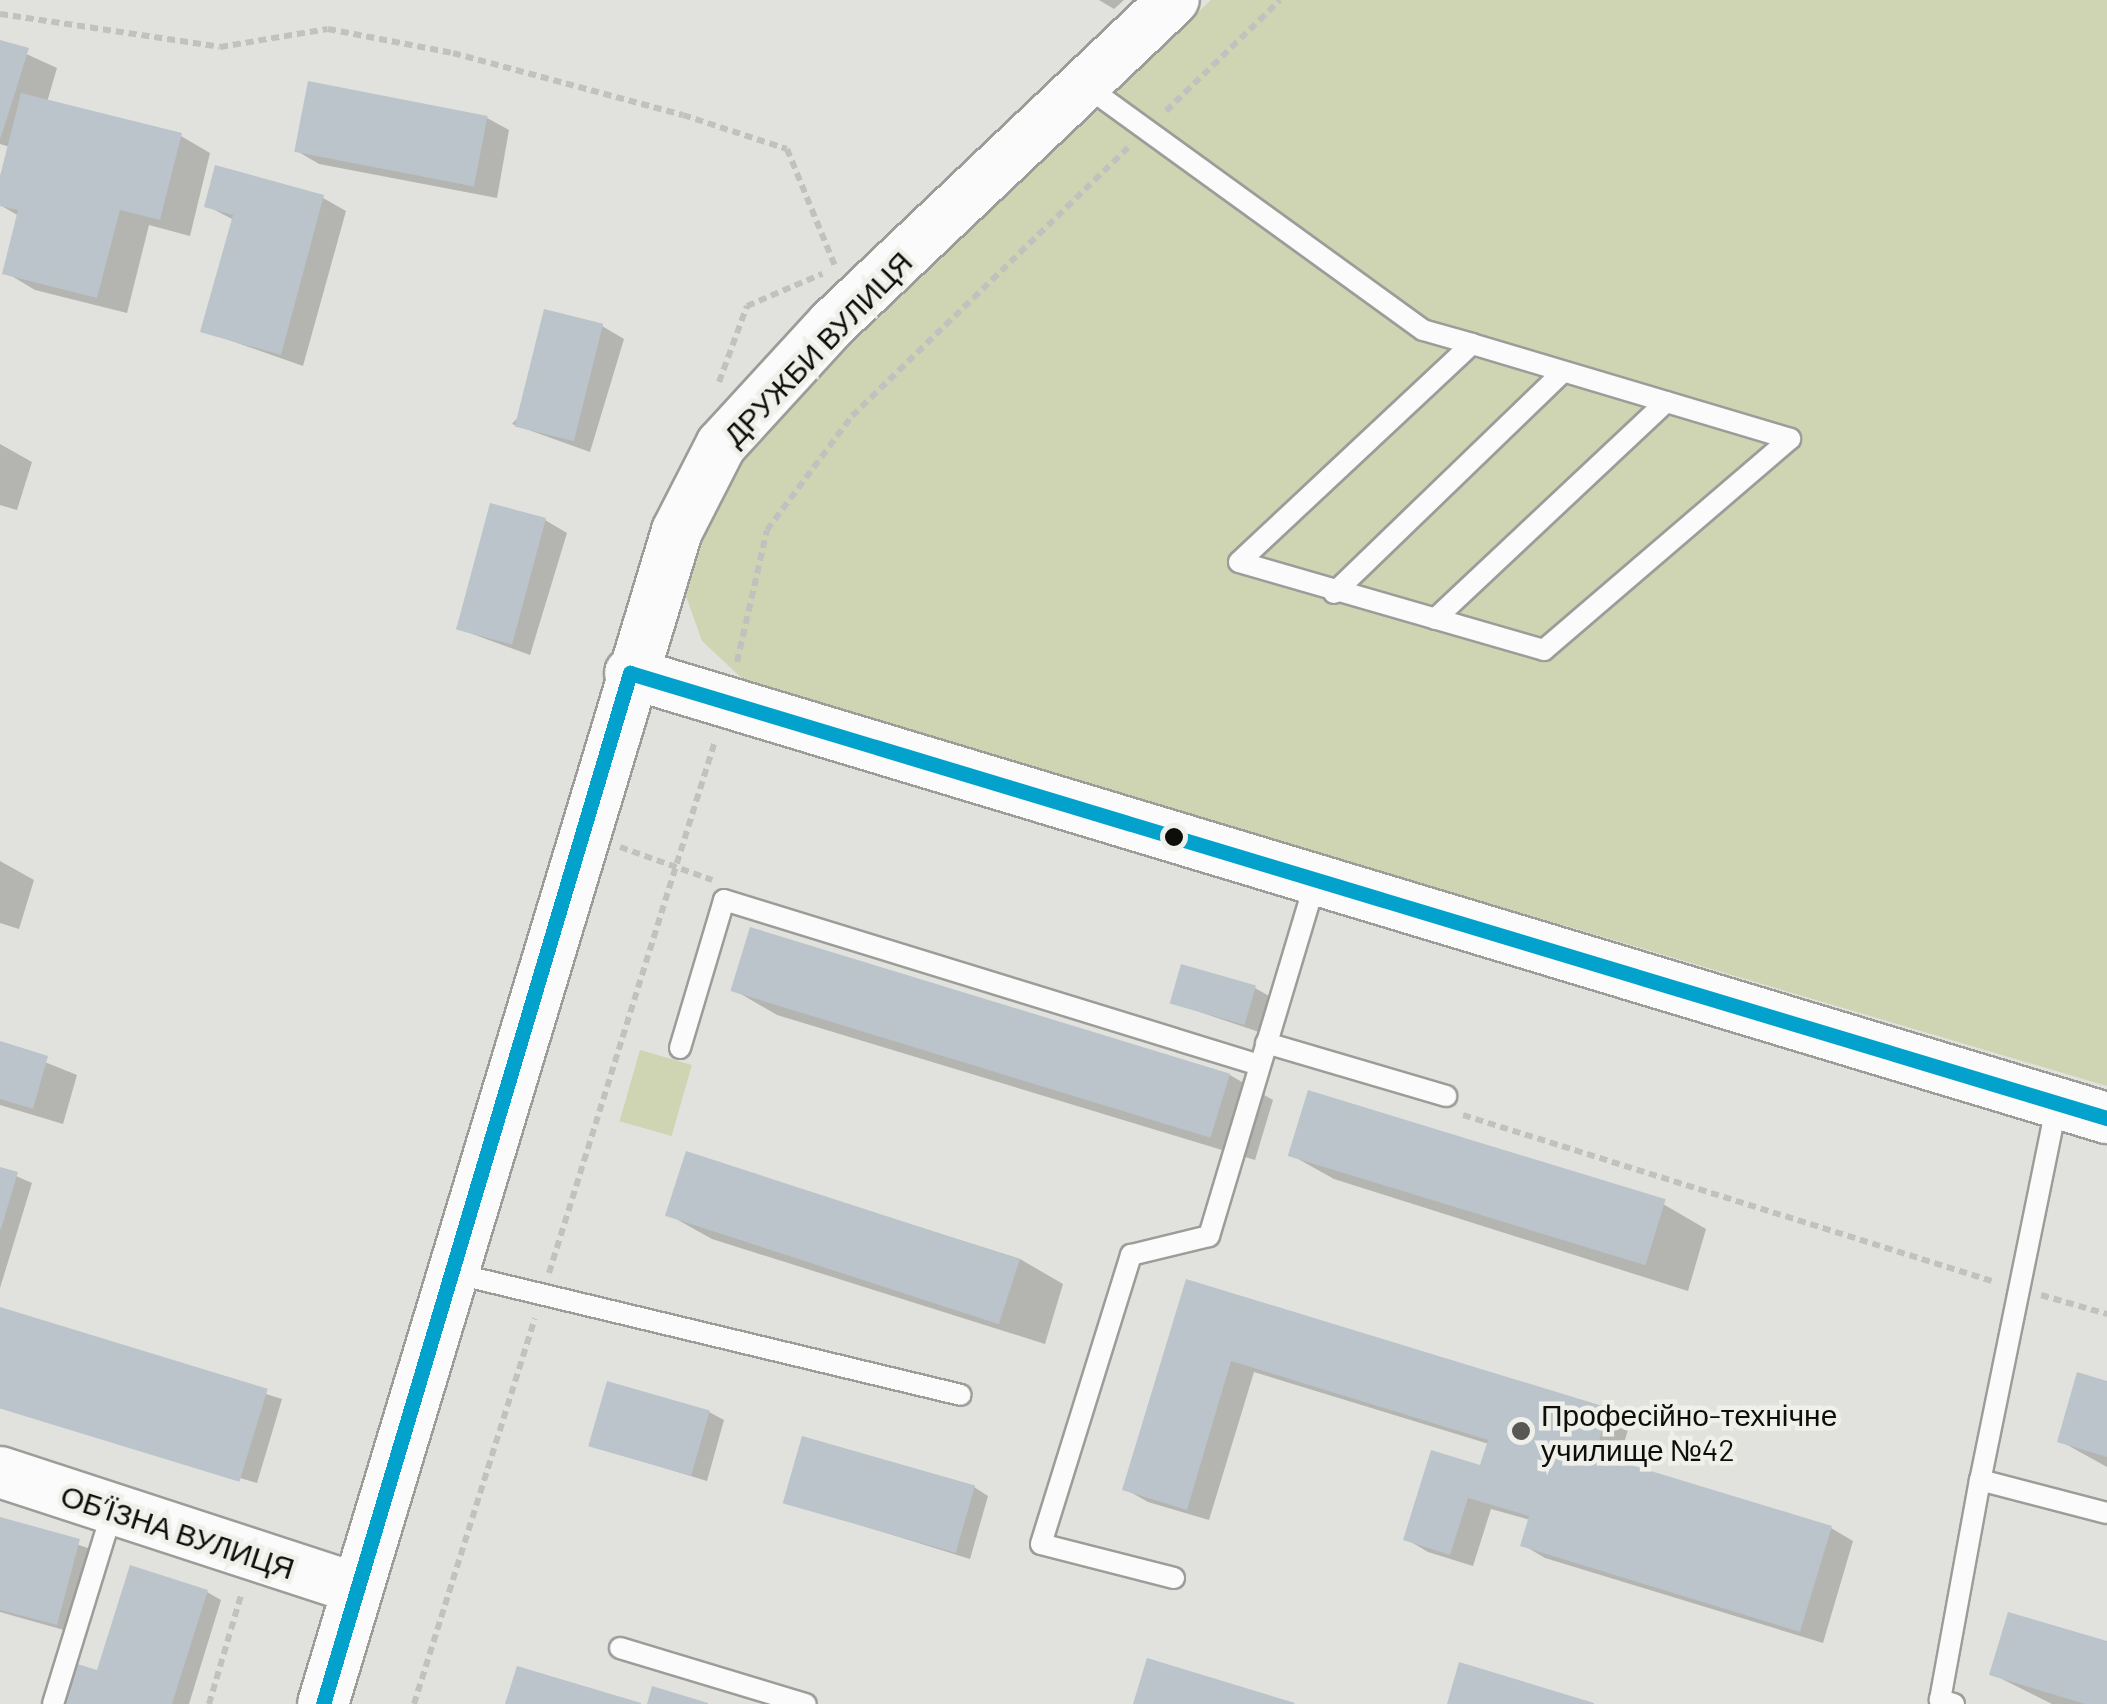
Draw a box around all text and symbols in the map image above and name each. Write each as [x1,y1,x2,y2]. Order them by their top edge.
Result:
street label: ДРУЖБИ ВУЛИЦЯ [715,243,919,453]
unlabelled marker [1164,827,1184,847]
place label: Професійно-технічне училище №42 [1541,1396,1837,1466]
marker: Професійно-технічне училище №42 [1510,1420,1532,1442]
street label: ОБ’ЇЗНА ВУЛИЦЯ [57,1476,299,1586]

